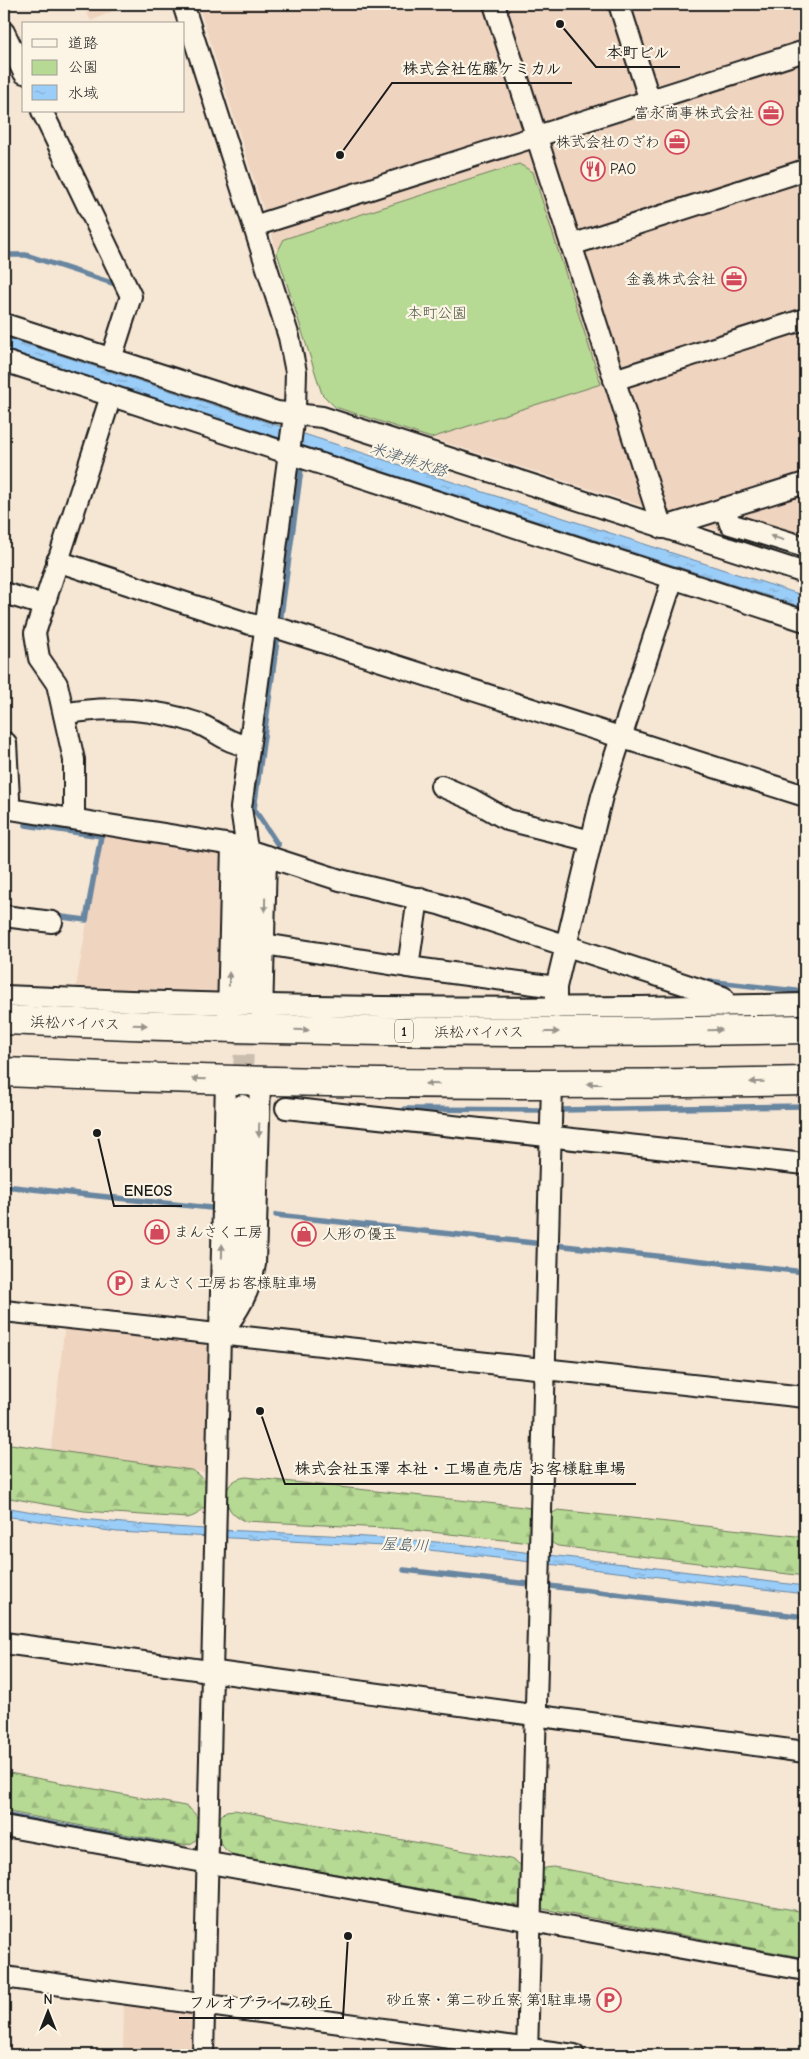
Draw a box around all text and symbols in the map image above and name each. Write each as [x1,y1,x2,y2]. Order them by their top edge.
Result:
legend [22,22,185,112]
text: 道路 [68,34,98,52]
callout: 本町ビル [596,36,680,67]
text: 本町ビル [606,44,670,62]
callout: 株式会社佐藤ケミカル [392,52,572,83]
text: 公園 [68,58,98,76]
text: 株式会社佐藤ケミカル [402,60,562,78]
text: 水域 [68,84,98,102]
office icon: 富永商事株式会社 [758,100,784,126]
place label: 富永商事株式会社 [634,104,754,122]
office icon: 株式会社のざわ [664,129,690,155]
place label: 株式会社のざわ [556,133,660,151]
restaurant icon: PAO [580,156,606,182]
place label: PAO [610,160,636,178]
office icon: 金義株式会社 [721,266,747,292]
place label: 金義株式会社 [626,270,716,288]
park label: 本町公園 [407,304,467,322]
water label: 米津排水路 [368,439,450,481]
one-way arrow [769,534,784,542]
one-way arrow [260,897,268,913]
one-way arrow [225,971,233,987]
street label: 浜松バイパス [30,1012,120,1034]
road number: 1 [395,1019,413,1042]
one-way arrow [132,1022,148,1030]
street label: 浜松バイパス [434,1023,524,1041]
one-way arrow [295,1026,311,1034]
one-way arrow [707,1026,723,1034]
one-way arrow [545,1028,561,1036]
one-way arrow [191,1075,207,1083]
one-way arrow [748,1078,764,1086]
one-way arrow [423,1080,439,1088]
one-way arrow [586,1080,602,1088]
one-way arrow [255,1122,263,1138]
callout: ENEOS [114,1175,182,1206]
text: ENEOS [124,1182,172,1200]
shop icon: まんさく工房 [144,1219,170,1245]
shop icon: 人形の優玉 [291,1221,317,1247]
place label: まんさく工房 [174,1223,263,1241]
place label: 人形の優玉 [322,1225,397,1243]
one-way arrow [218,1242,226,1258]
parking icon: まんさく工房お客様駐車場 [107,1270,133,1296]
place label: まんさく工房お客様駐車場 [138,1274,317,1292]
callout: 株式会社玉澤 本社・工場直売店 お客様駐車場 [285,1453,636,1484]
text: 株式会社玉澤 本社・工場直売店 お客様駐車場 [294,1460,626,1478]
water label: 屋島川 [381,1535,429,1555]
north arrow [22,1986,72,2036]
callout: フルオブライフ砂丘 [179,1987,343,2018]
parking icon: 砂丘寮・第二砂丘寮 第1駐車場 [596,1987,622,2013]
text: N [43,1991,53,2008]
place label: 砂丘寮・第二砂丘寮 第1駐車場 [386,1991,592,2009]
text: フルオブライフ砂丘 [189,1994,333,2012]

